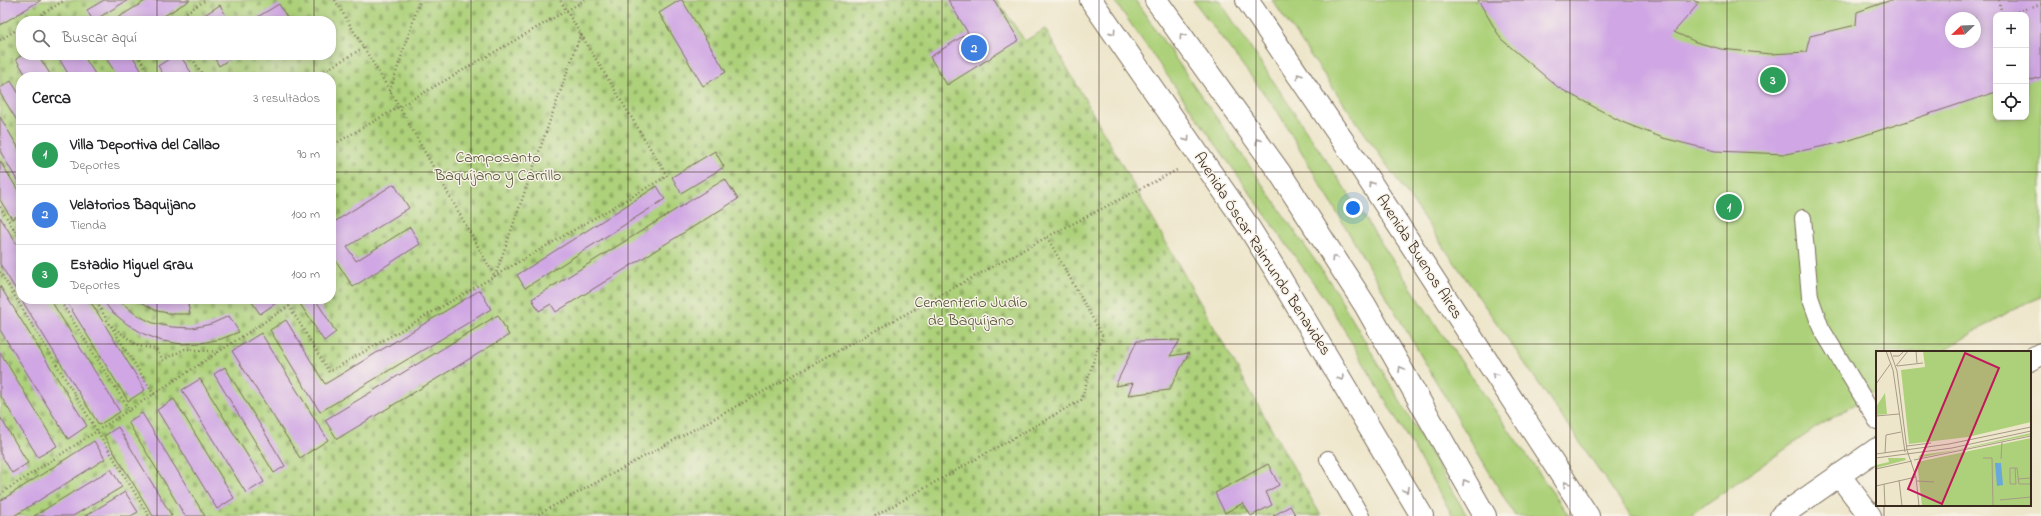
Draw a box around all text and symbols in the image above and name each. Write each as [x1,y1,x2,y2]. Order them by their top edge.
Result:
north arrow [1945,12,1981,48]
map controls [1993,12,2029,120]
button: + [1993,12,2029,48]
search box [16,16,336,60]
icon: search [30,27,52,49]
text: Buscar aquí [62,27,137,49]
one-way arrow [1108,28,1116,35]
pin: 2 [961,33,987,63]
one-way arrow [1179,33,1187,40]
button: − [1993,48,2029,84]
pin: 3 [1760,65,1786,95]
one-way arrow [1297,73,1304,80]
button: locate [1993,84,2029,120]
text: Cerca [32,86,71,111]
text: 3 resultados [253,89,320,108]
text: Villa Deportiva del Callao [70,134,220,156]
one-way arrow [1182,135,1190,142]
one-way arrow [1256,139,1263,146]
text: 1 [43,145,47,164]
text: 90 m [297,145,320,164]
park label: Camposanto Baquíjano y Carrillo [434,146,561,188]
street label: Avenida Óscar Raimundo Benavides [1187,148,1337,360]
text: Deportes [70,156,120,175]
one-way arrow [1369,181,1376,188]
street label: Avenida Buenos Aires [1370,190,1468,324]
pin: 1 [1716,192,1742,222]
text: Velatorios Baquijano [70,194,196,216]
your location [1343,198,1363,218]
text: 2 [42,205,48,224]
text: 100 m [291,205,320,224]
text: Tienda [70,216,106,235]
text: Estadio Miguel Grau [70,254,193,276]
one-way arrow [1332,255,1339,262]
text: 3 [42,265,48,284]
text: 100 m [291,265,320,284]
text: Deportes [70,276,120,295]
park label: Cementerio Judío de Baquíjano [914,291,1028,333]
inset map [1876,351,2031,506]
one-way arrow [1399,366,1406,373]
one-way arrow [1493,372,1500,379]
one-way arrow [1336,373,1343,381]
one-way arrow [1463,479,1470,486]
one-way arrow [1564,481,1571,488]
one-way arrow [1402,486,1409,493]

